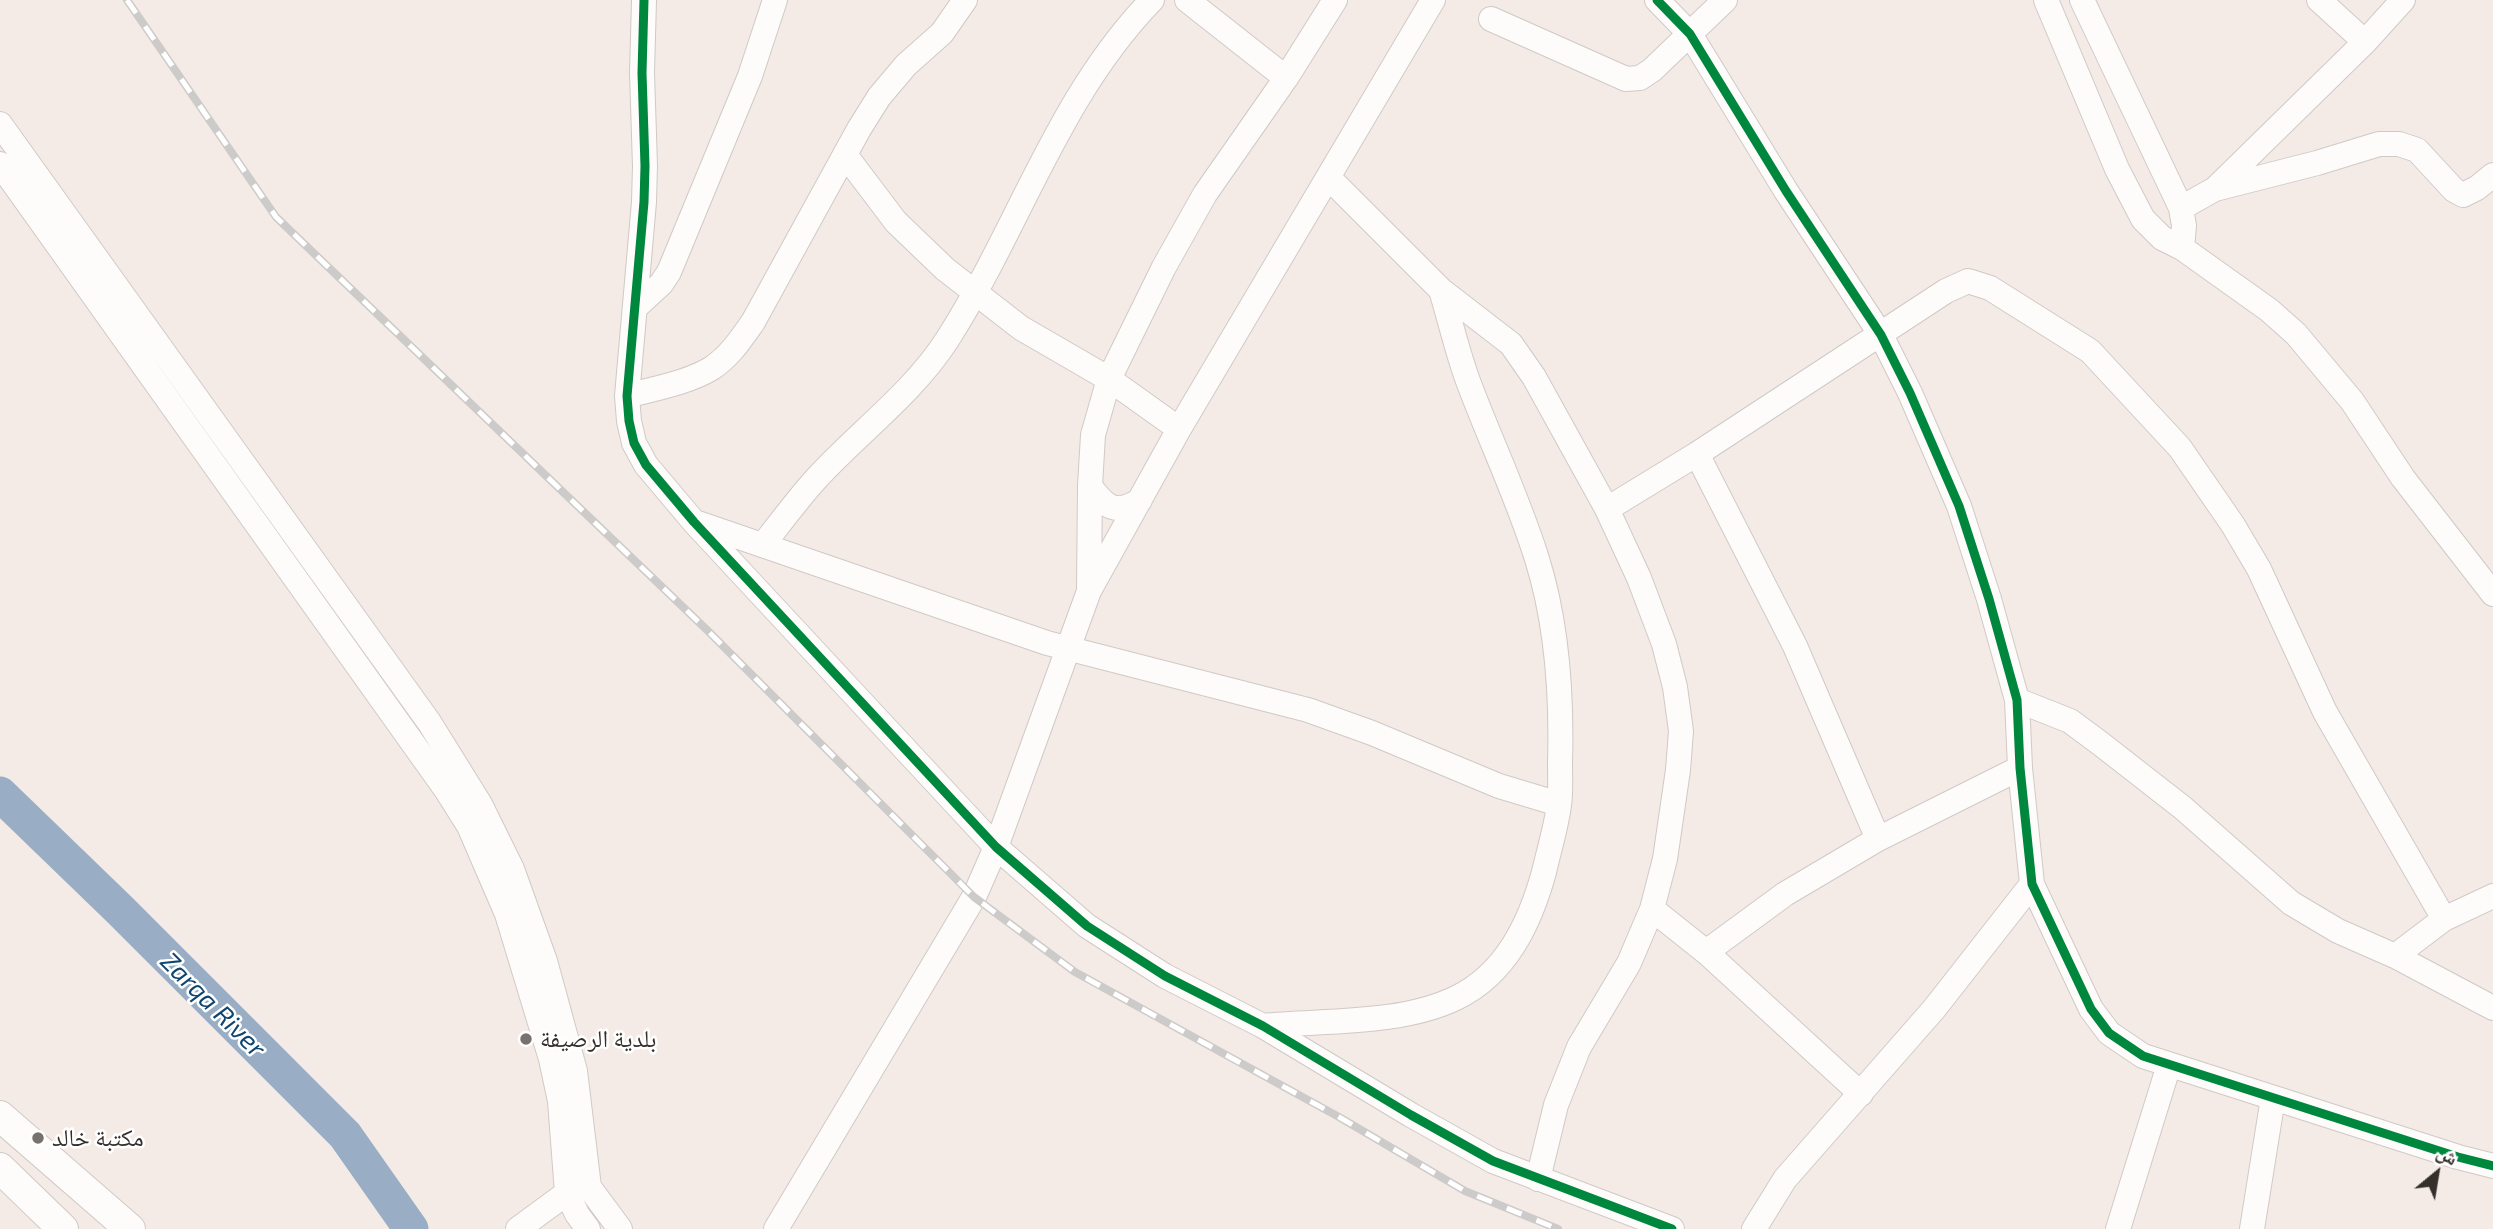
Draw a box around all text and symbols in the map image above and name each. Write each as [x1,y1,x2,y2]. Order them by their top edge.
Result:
water label: Zarqa River [154,946,272,1064]
place label: بلدية الرصيفة [540,1025,656,1053]
marker: بلدية الرصيفة [518,1031,534,1047]
place label: مكتبة خالد [52,1124,144,1152]
marker: مكتبة خالد [30,1130,46,1146]
north arrow [2402,1138,2472,1208]
text: ش [2433,1139,2462,1169]

